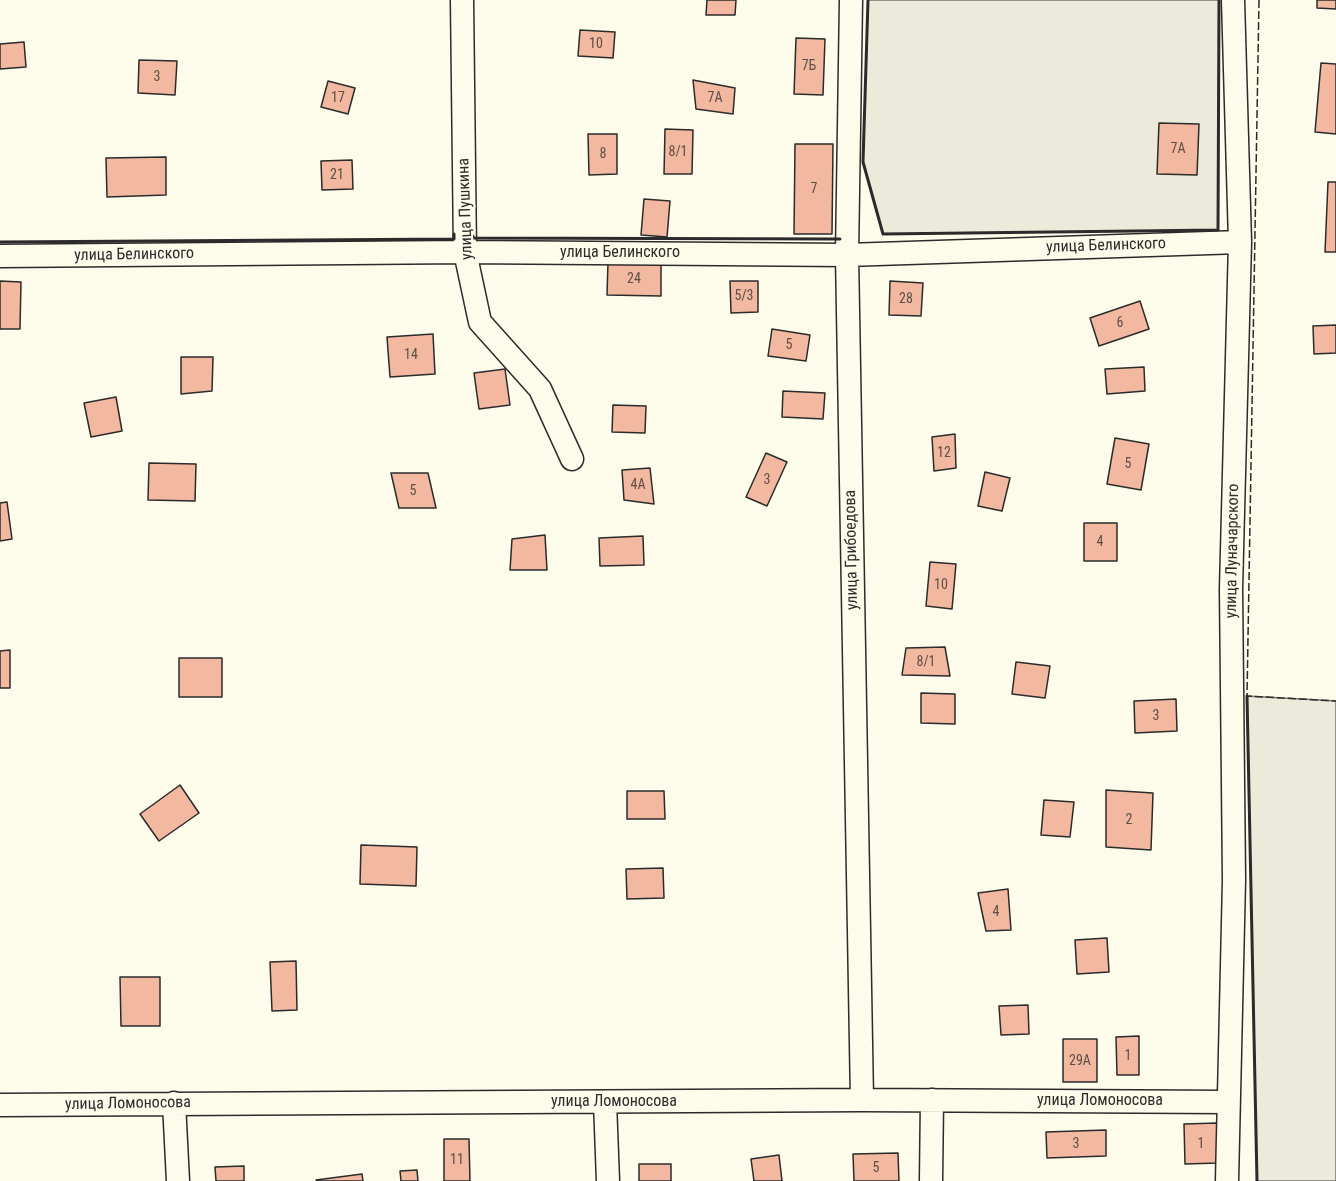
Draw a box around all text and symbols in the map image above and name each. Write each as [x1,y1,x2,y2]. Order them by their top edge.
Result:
house number: 10 [589,36,603,52]
house number: 7Б [802,58,816,74]
house number: 3 [154,69,160,85]
house number: 17 [331,90,345,106]
house number: 7А [708,90,722,106]
house number: 7А [1171,141,1185,157]
house number: 8/1 [668,144,688,160]
house number: 8 [600,146,606,162]
street label: улица Пушкина [455,158,477,260]
house number: 21 [330,167,344,183]
house number: 7 [811,181,817,197]
street label: улица Белинского [1046,234,1166,258]
street label: улица Белинского [560,243,680,263]
street label: улица Белинского [74,244,194,266]
house number: 24 [627,271,641,287]
house number: 5/3 [734,288,754,304]
house number: 28 [899,291,913,307]
house number: 6 [1117,315,1123,331]
house number: 5 [786,337,792,353]
house number: 14 [404,347,418,363]
house number: 12 [937,445,951,461]
house number: 5 [1125,456,1131,472]
house number: 3 [764,472,770,488]
house number: 4А [631,477,645,493]
house number: 5 [410,483,416,499]
street label: улица Луначарского [1222,483,1244,619]
street label: улица Грибоедова [841,490,863,610]
house number: 4 [1097,534,1103,550]
house number: 10 [934,577,948,593]
house number: 8/1 [916,654,936,670]
house number: 3 [1153,708,1159,724]
house number: 2 [1126,812,1132,828]
house number: 4 [993,904,999,920]
house number: 1 [1125,1048,1131,1064]
house number: 29А [1069,1053,1091,1069]
street label: улица Ломоносова [1037,1091,1163,1111]
street label: улица Ломоносова [551,1092,677,1112]
street label: улица Ломоносова [65,1093,191,1115]
house number: 3 [1073,1136,1079,1152]
house number: 1 [1198,1136,1204,1152]
house number: 11 [450,1152,464,1168]
house number: 5 [873,1160,879,1176]

